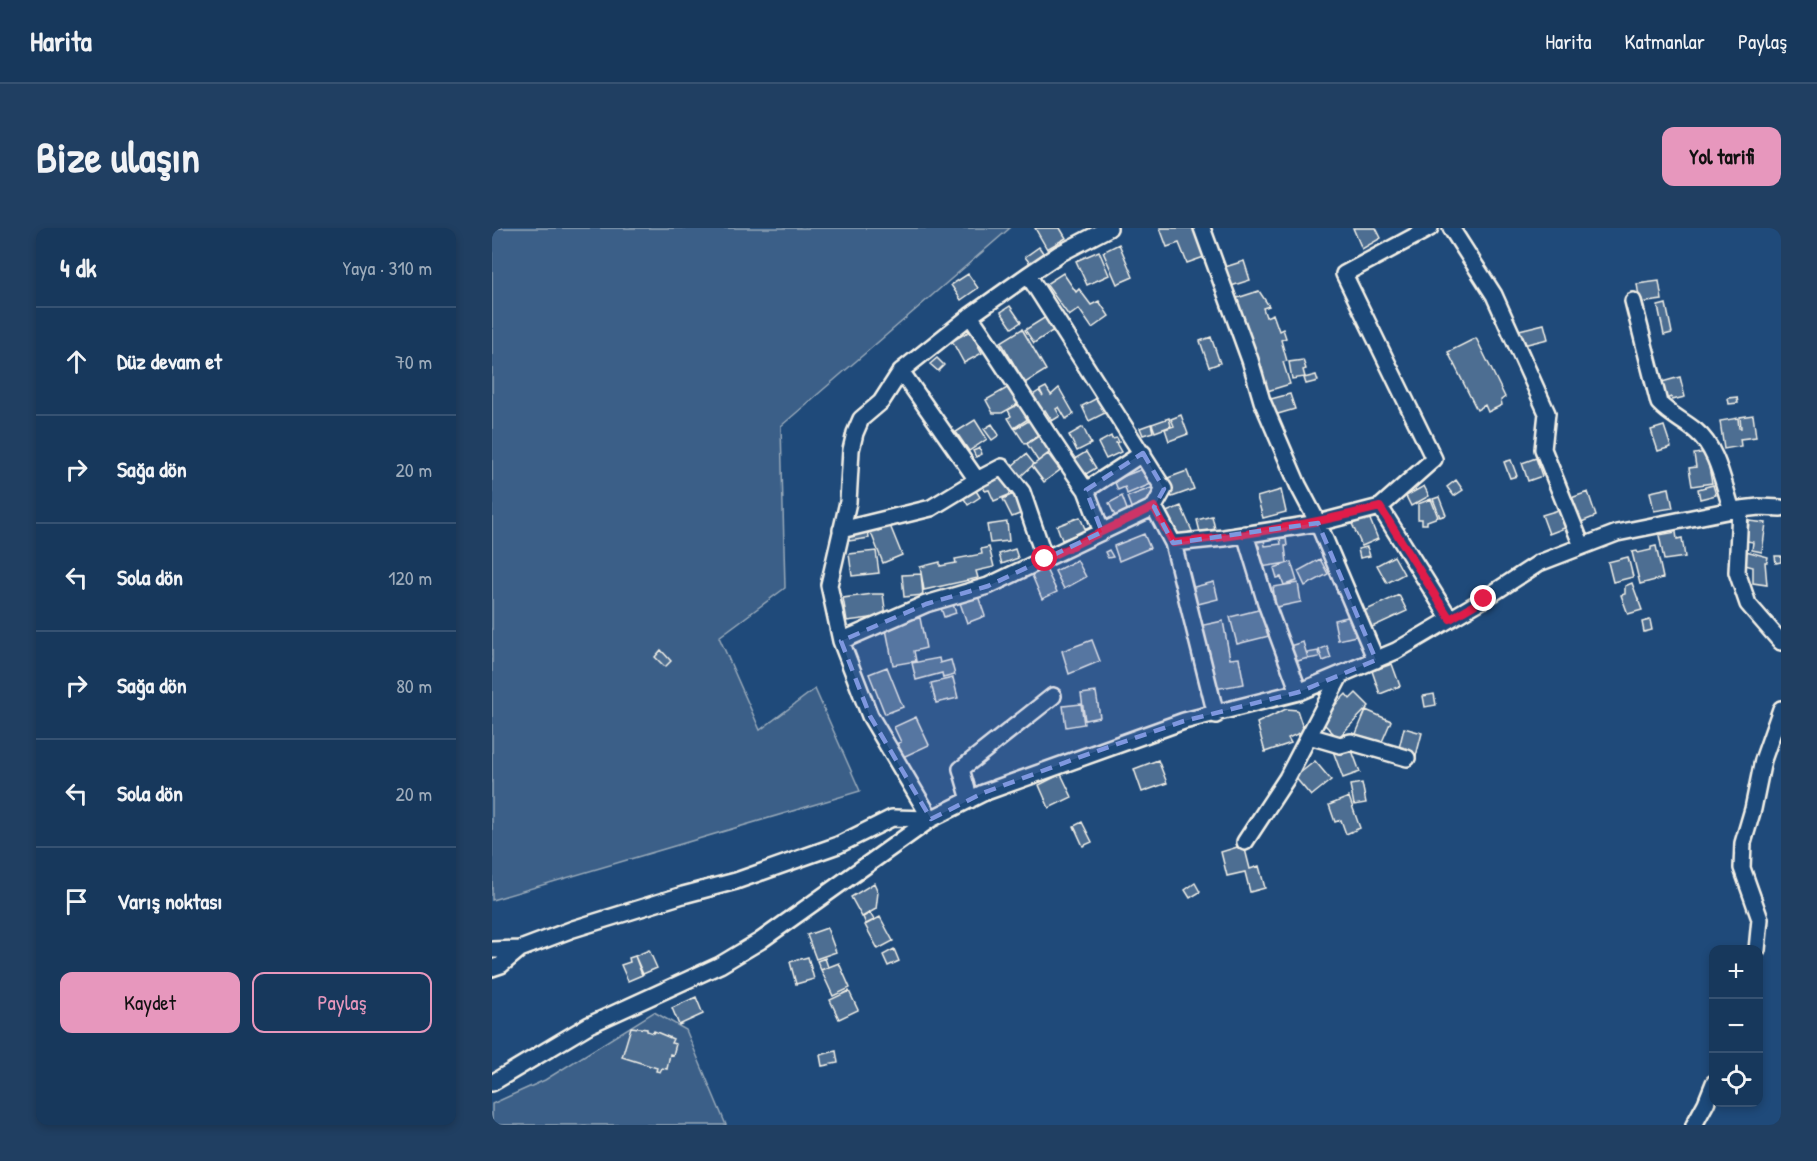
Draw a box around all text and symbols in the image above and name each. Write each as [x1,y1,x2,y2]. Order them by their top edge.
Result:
text: Harita [30,22,92,60]
text: Harita [1545,27,1592,56]
text: Katmanlar [1625,27,1705,56]
text: Paylaş [1738,27,1787,56]
button: Yol tarifi [1662,127,1781,186]
text: Bize ulaşın [36,128,200,185]
text: 4 dk [60,250,97,285]
text: Yaya · 310 m [342,254,432,281]
icon: ahead [60,345,93,378]
text: Düz devam et [117,346,222,376]
text: 70 m [395,348,432,375]
icon: right [60,453,93,486]
text: Sağa dön [117,454,187,484]
text: 20 m [395,456,432,483]
route start [1031,545,1057,571]
icon: left [60,561,93,594]
text: Sola dön [117,562,183,592]
text: 120 m [388,564,432,591]
route end [1470,585,1496,611]
icon: right [60,669,93,702]
text: Sağa dön [117,670,187,700]
text: 80 m [396,672,432,699]
icon: left [60,777,93,810]
text: Sola dön [117,778,183,808]
text: 20 m [395,780,432,807]
icon: arrive [60,885,93,918]
text: Varış noktası [117,886,222,916]
map controls [1709,945,1763,1107]
button: + [1709,945,1763,999]
button: Kaydet [60,972,240,1033]
button: Paylaş [252,972,432,1033]
button: − [1709,999,1763,1053]
button: locate [1709,1053,1763,1107]

